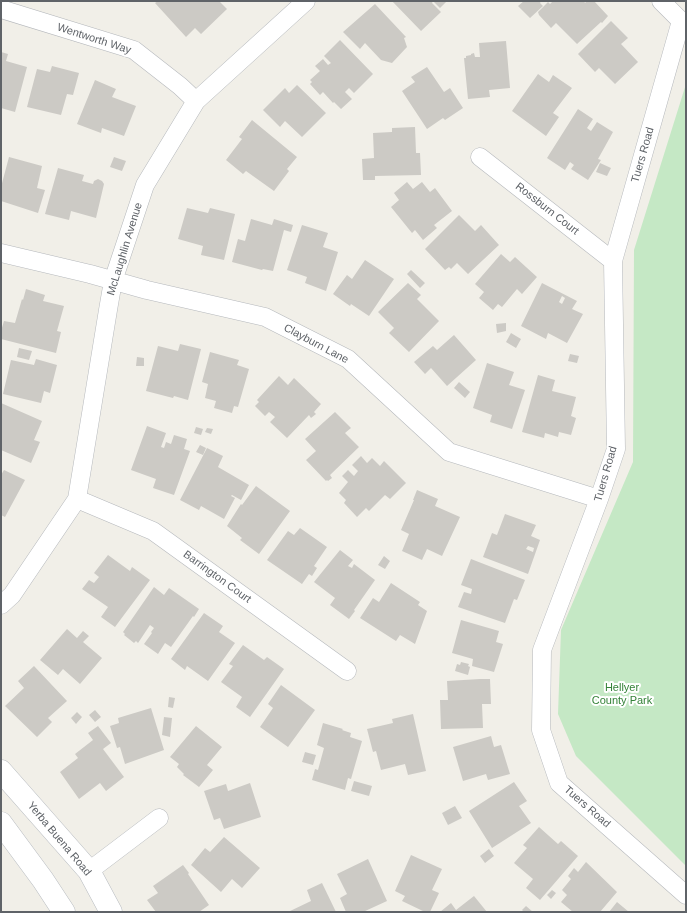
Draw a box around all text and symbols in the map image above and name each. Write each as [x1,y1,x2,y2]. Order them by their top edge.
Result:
street label: Wentworth Way [55,21,133,57]
street label: Tuers Road [629,126,657,184]
street label: Rossburn Court [513,180,581,238]
street label: McLaughlin Avenue [105,201,145,297]
street label: Clayburn Lane [281,321,351,367]
street label: Tuers Road [592,445,620,503]
street label: Barrington Court [180,548,254,606]
park label: Hellyer County Park [592,681,652,707]
street label: Tuers Road [561,783,613,831]
street label: Yerba Buena Road [24,799,94,879]

